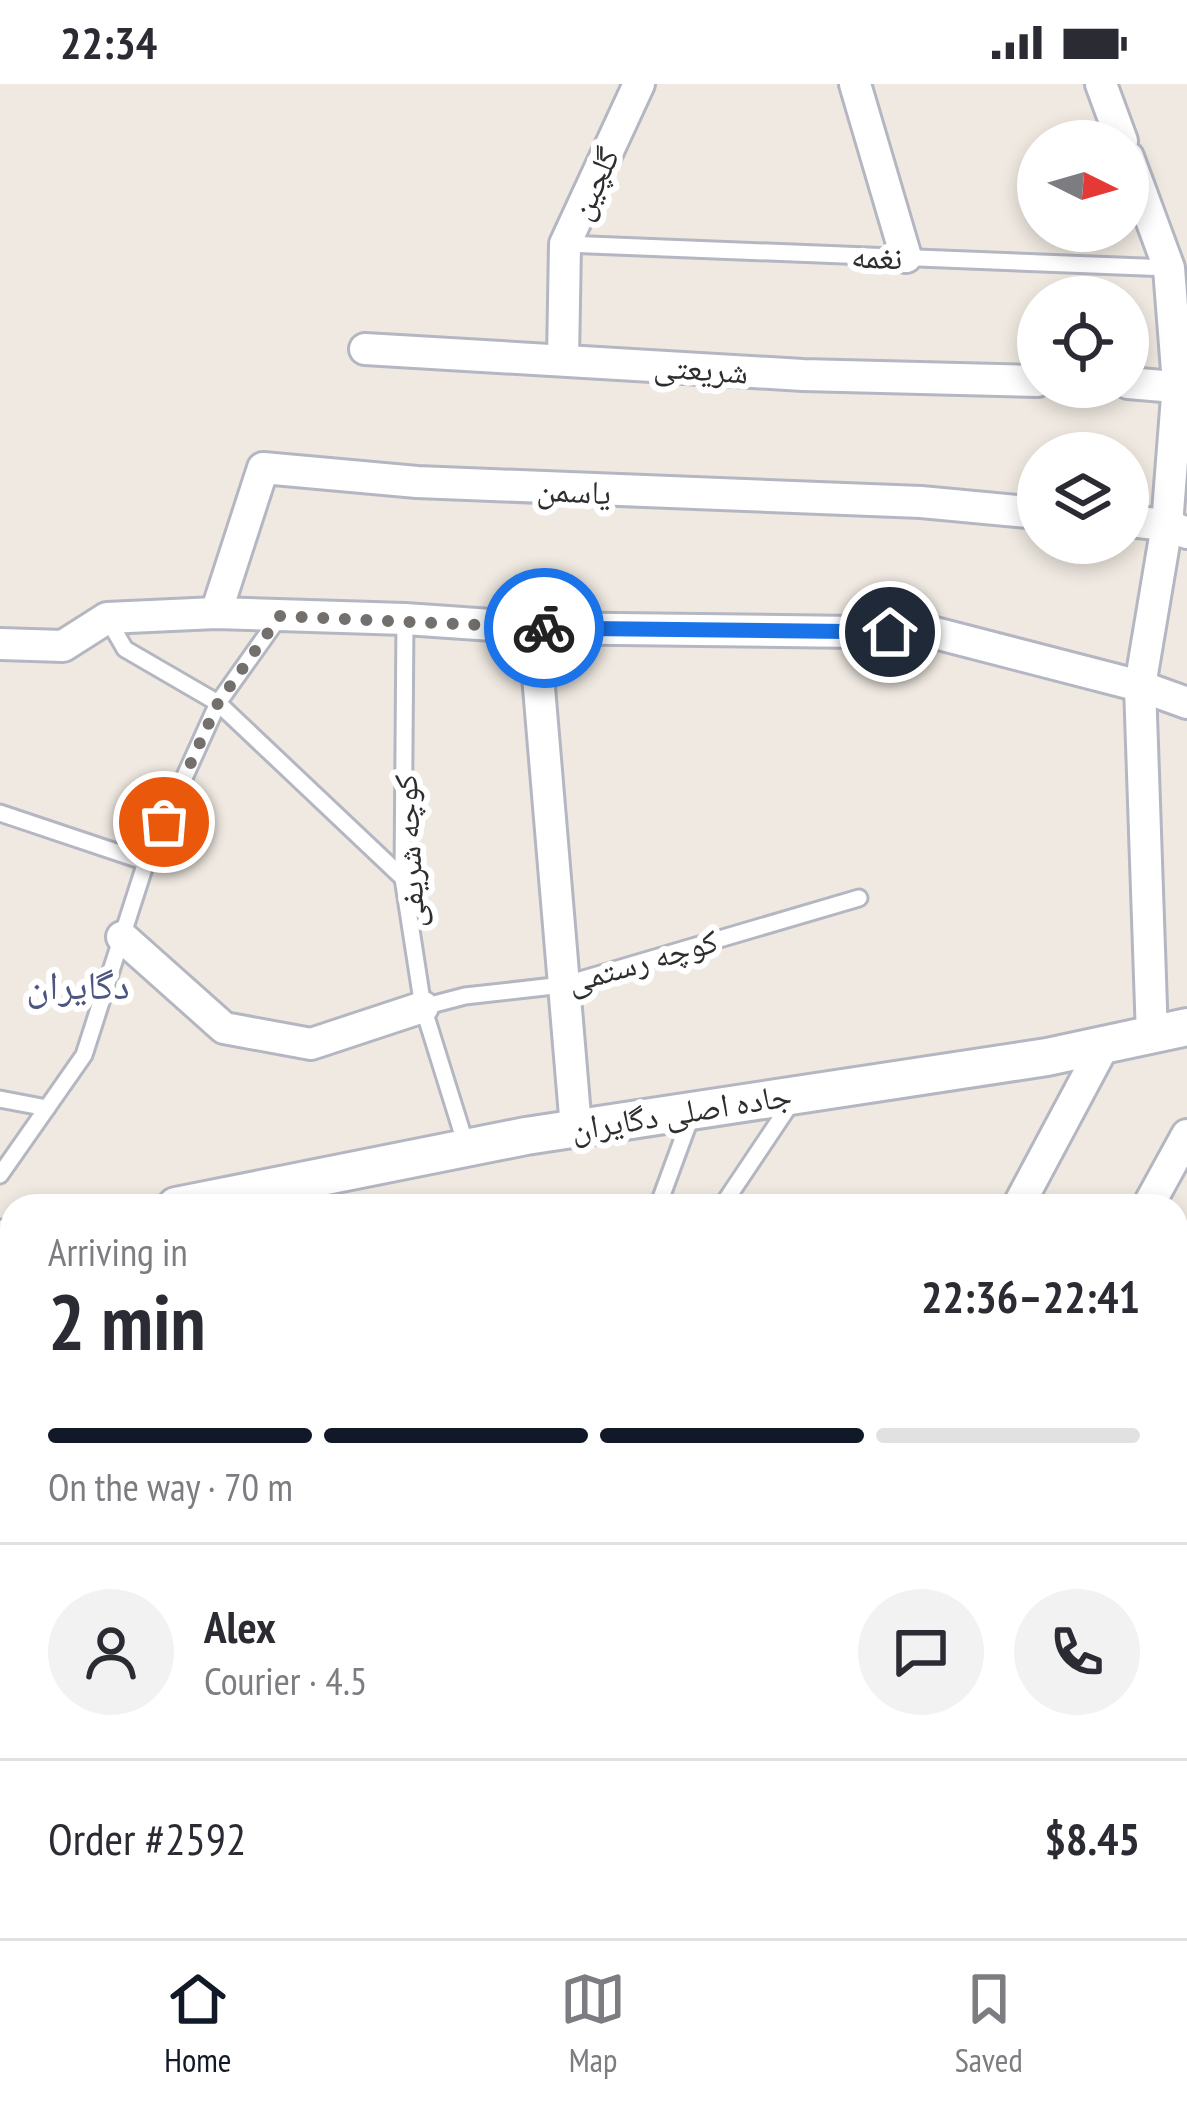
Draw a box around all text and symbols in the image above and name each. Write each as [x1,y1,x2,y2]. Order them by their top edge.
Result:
text: 22:34 [60,13,157,71]
north arrow [1017,120,1149,252]
map controls [1017,120,1149,564]
street label: گلچین [558,140,628,226]
street label: نغمه [851,234,903,278]
button: locate [1017,276,1149,408]
street label: شریعتی [652,343,750,393]
button: layers [1017,432,1149,564]
street label: یاسمن [536,467,612,513]
courier [484,568,604,688]
pin [839,581,941,683]
icon: bike [511,595,577,661]
icon: home [857,599,923,665]
pin [113,771,215,873]
street label: کوچه شریفی [382,773,433,929]
icon: bag [131,789,197,855]
street label: کوچه رستمی [562,918,723,1002]
district label: دگایران [26,959,130,1010]
street label: جاده اصلی دگایران [568,1072,794,1150]
text: Arriving in [48,1226,188,1277]
text: 22:36–22:41 [921,1267,1140,1325]
text: 2 min [48,1271,206,1372]
text: On the way · 70 m [48,1461,293,1512]
button: person [48,1589,174,1715]
button: chat [858,1589,984,1715]
button: phone [1014,1589,1140,1715]
text: Alex [204,1597,276,1655]
text: Courier · 4.5 [204,1655,367,1706]
text: Order #2592 [48,1809,246,1867]
text: $8.45 [1044,1809,1140,1867]
tab: Home [164,1966,231,2081]
tab: Map [560,1966,626,2081]
tab: Saved [955,1966,1023,2081]

